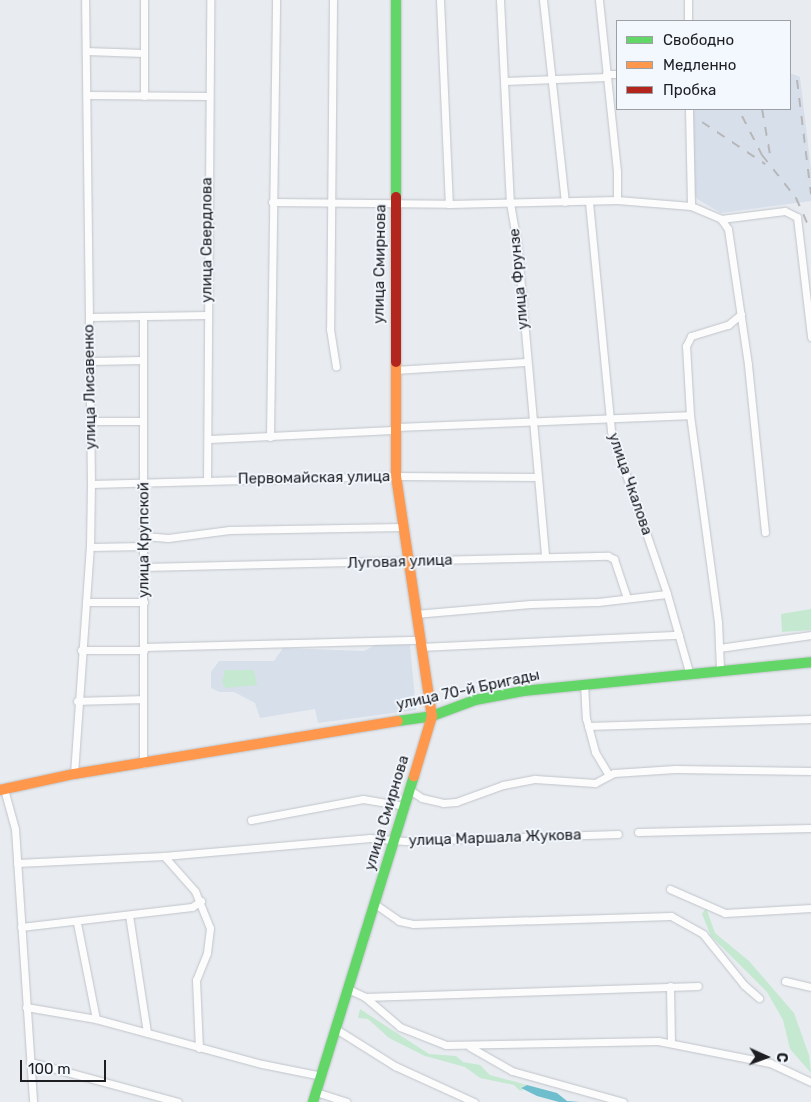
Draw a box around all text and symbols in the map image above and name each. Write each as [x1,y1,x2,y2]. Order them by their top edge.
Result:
legend [616,20,791,110]
text: Свободно [663,31,734,49]
text: Медленно [663,56,736,74]
text: Пробка [663,81,716,99]
street label: улица Свердлова [198,177,216,303]
street label: улица Смирнова [370,204,390,324]
street label: улица Фрунзе [506,228,532,330]
street label: улица Лисавенко [80,324,100,450]
street label: улица Чкалова [604,431,656,537]
street label: Первомайская улица [238,468,390,488]
street label: улица Крупской [135,482,153,598]
street label: Луговая улица [347,551,453,573]
street label: улица 70-й Бригады [395,666,541,714]
street label: улица Смирнова [361,753,413,873]
street label: улица Маршала Жукова [408,826,582,850]
north arrow [741,1032,791,1082]
scale bar [22,1050,109,1082]
text: С [773,1052,790,1063]
text: 100 m [28,1060,70,1078]

